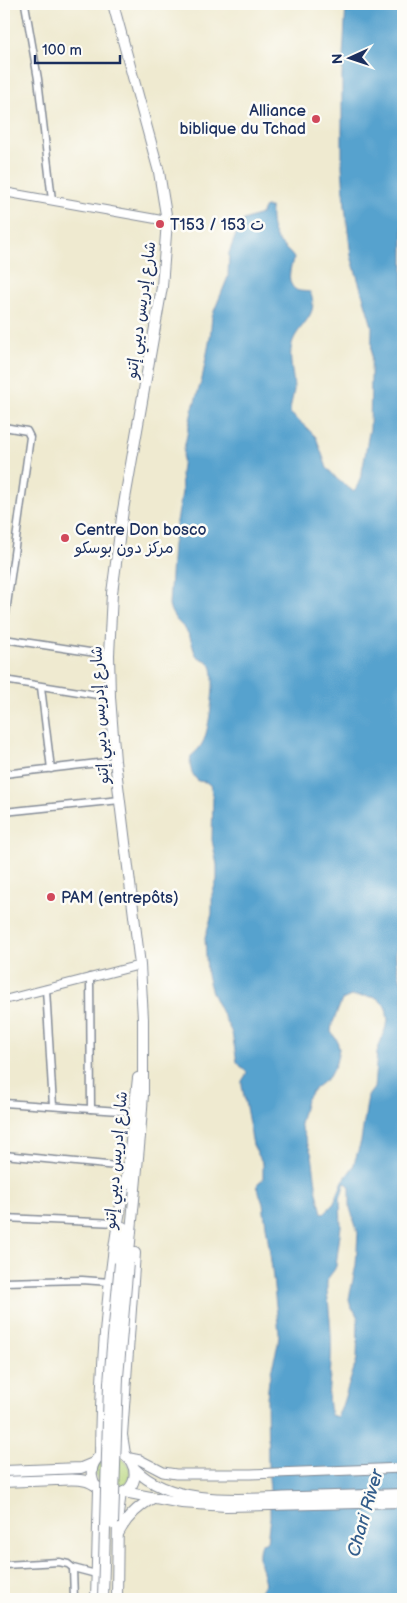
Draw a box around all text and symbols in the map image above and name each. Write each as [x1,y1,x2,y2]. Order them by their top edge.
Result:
scale bar [35,32,120,64]
north arrow [324,32,374,82]
text: 100 m [42,41,82,60]
text: N [329,53,346,64]
place label: Alliance biblique du Tchad [179,102,306,139]
marker: Alliance biblique du Tchad [310,113,322,125]
place label: T153 / ت 153 [170,216,264,235]
marker: T153 / ت 153 [154,218,166,230]
street label: شارع إدريس ديبي إتنو [122,240,164,382]
place label: Centre Don bosco مركز دون بوسكو [73,521,207,558]
marker: Centre Don bosco مركز دون بوسكو [59,532,71,544]
street label: شارع إدريس ديبي إتنو [87,645,118,786]
place label: PAM (entrepôts) [61,889,179,908]
marker: PAM (entrepôts) [45,891,57,903]
street label: شارع إدريس ديبي إتنو [101,1090,136,1231]
water label: Chari River [343,1466,388,1559]

